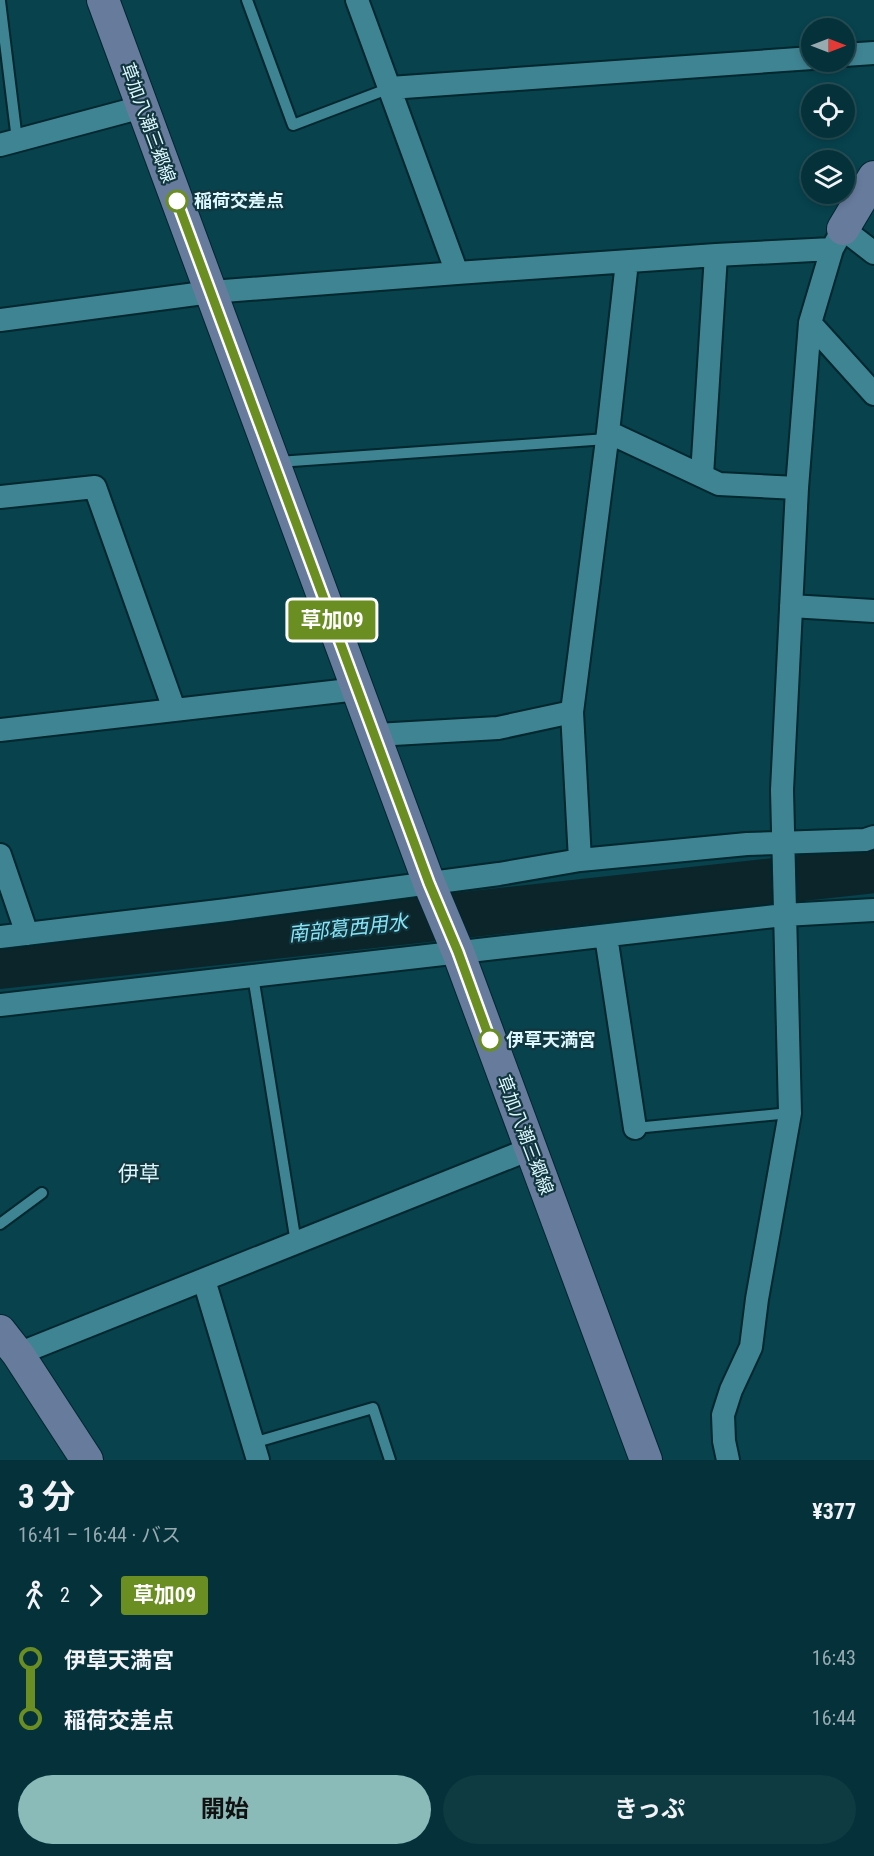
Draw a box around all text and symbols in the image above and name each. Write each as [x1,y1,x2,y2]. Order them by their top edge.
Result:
north arrow [801,18,855,72]
map controls [801,18,855,204]
street label: 草加八潮三郷線 [117,60,180,186]
button: locate [801,84,855,138]
button: layers [801,150,855,204]
marker: 稲荷交差点 [166,190,188,212]
place label: 稲荷交差点 [194,190,284,211]
line badge: 草加09 [290,600,374,640]
text: 草加09 [300,608,364,632]
water label: 南部葛西用水 [287,910,411,946]
marker: 伊草天満宮 [479,1029,501,1051]
place label: 伊草天満宮 [506,1029,596,1050]
street label: 草加八潮三郷線 [493,1072,558,1197]
district label: 伊草 [118,1162,160,1186]
text: 3 分 [18,1477,75,1516]
text: ¥377 [812,1499,856,1524]
text: 16:41 – 16:44 · バス [18,1523,181,1547]
icon: walk [18,1579,51,1612]
icon: forward [79,1579,112,1612]
text: 2 [60,1583,70,1607]
text: 草加09 [133,1583,196,1607]
text: 16:43 [812,1646,856,1670]
text: 伊草天満宮 [64,1648,174,1673]
text: 16:44 [812,1706,856,1730]
text: 稲荷交差点 [64,1708,174,1733]
button: 開始 [18,1775,431,1844]
button: きっぷ [443,1775,856,1844]

